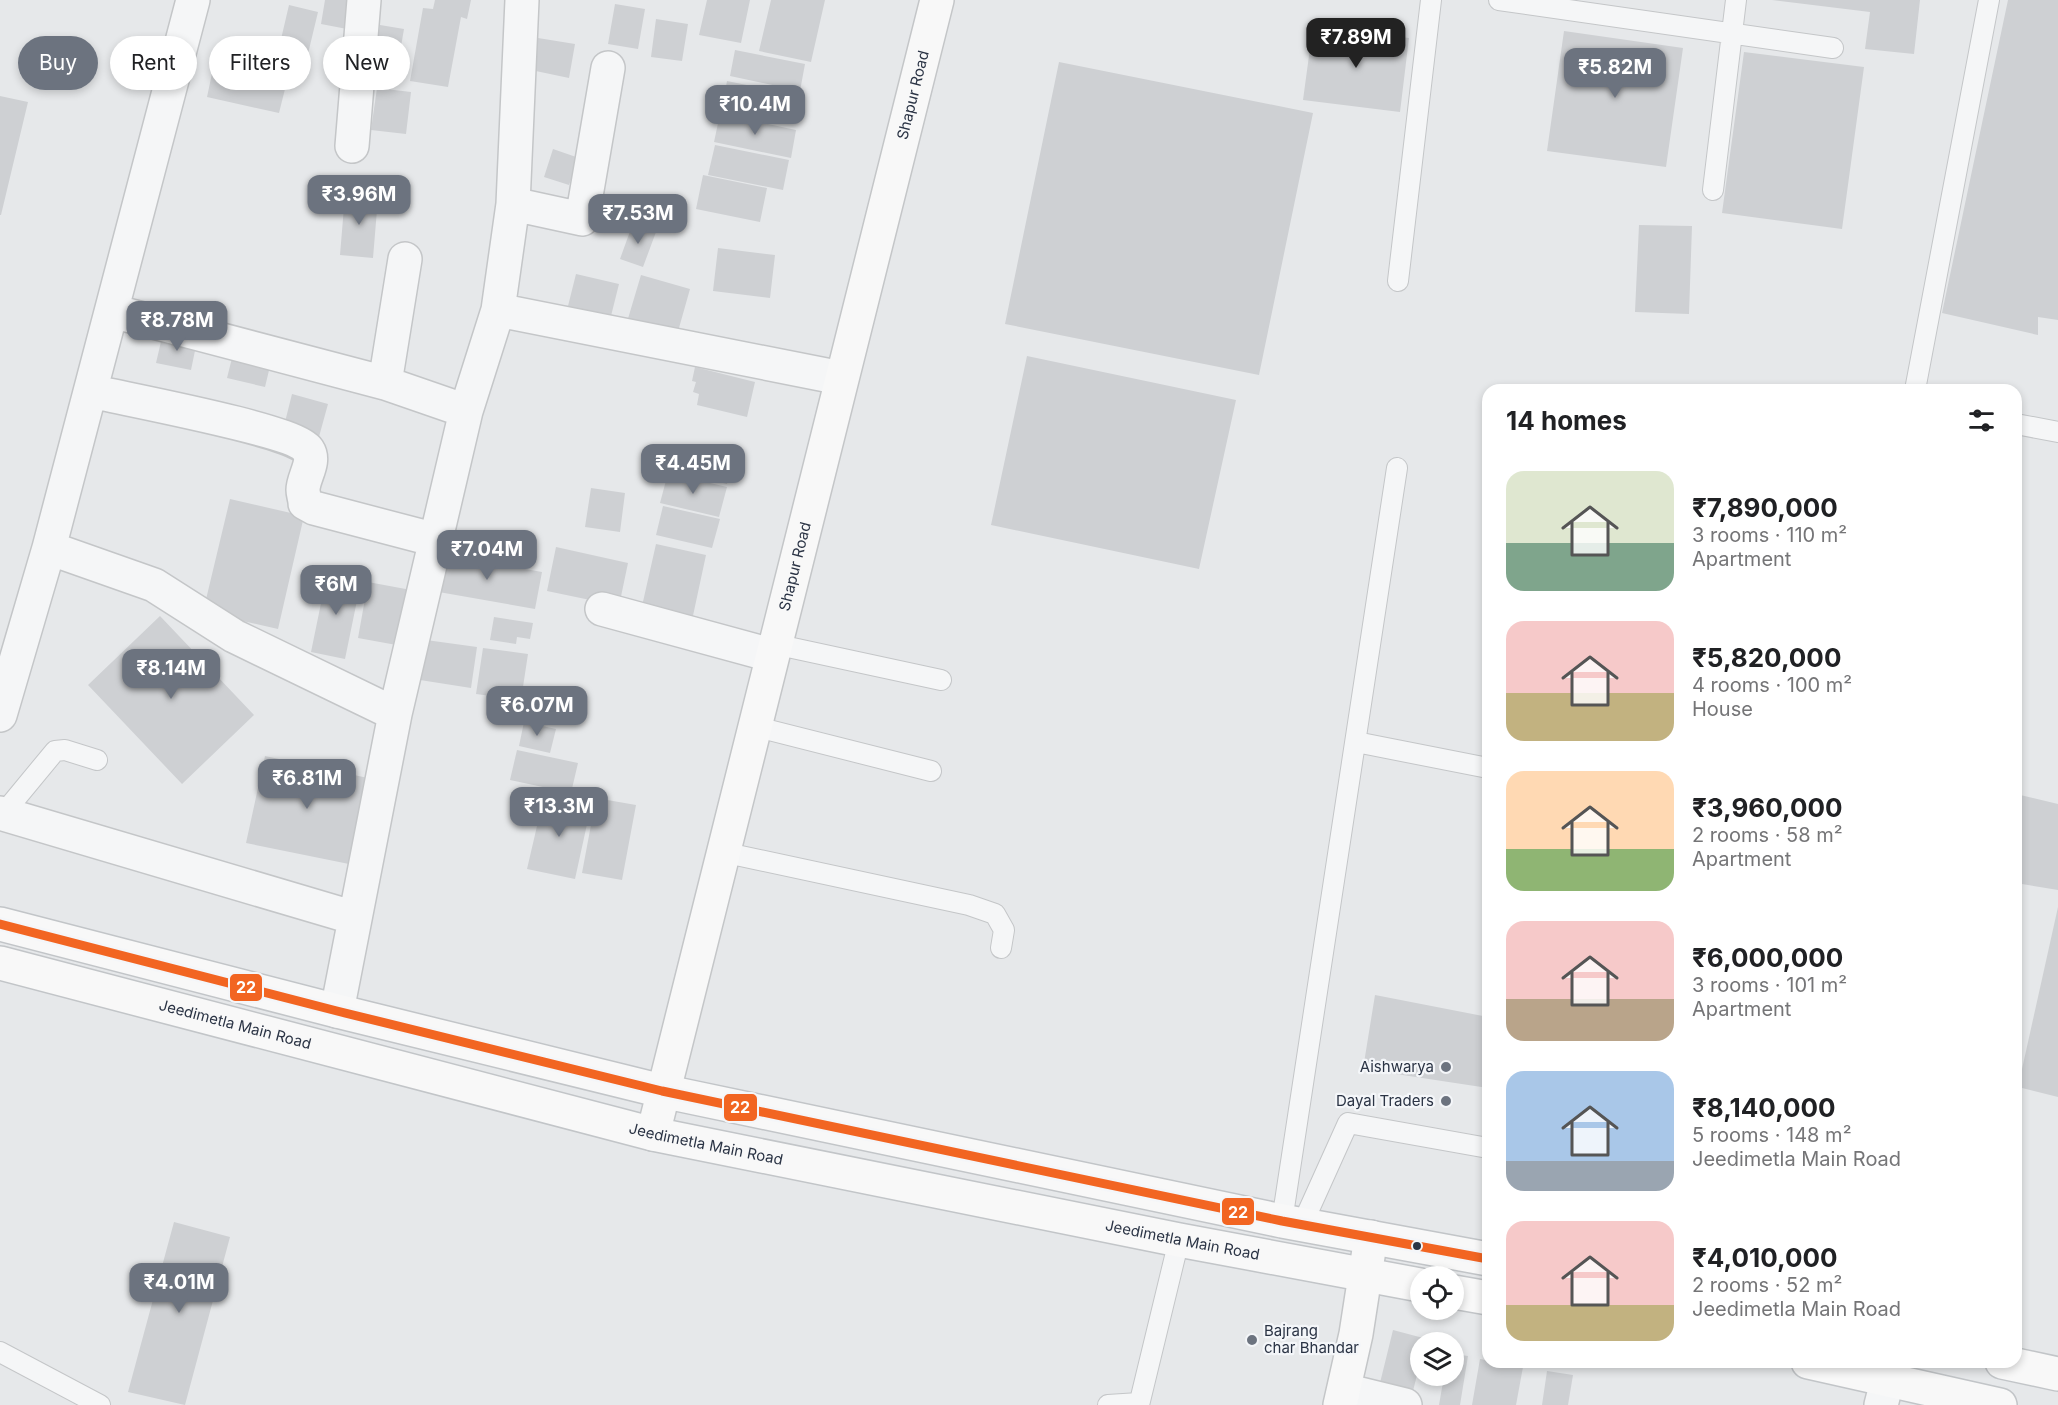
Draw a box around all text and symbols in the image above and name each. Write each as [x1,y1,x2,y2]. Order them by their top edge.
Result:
pin: ₹7.89M [1307,18,1405,69]
text: ₹7.89M [1320,25,1392,49]
chip: Buy [18,36,98,90]
chip: Rent [110,36,197,90]
chip: Filters [209,36,311,90]
chip: New [323,36,410,90]
street label: Shapur Road [892,48,933,141]
pin: ₹5.82M [1566,48,1664,99]
text: ₹5.82M [1578,55,1652,79]
pin: ₹10.4M [706,85,804,136]
text: ₹10.4M [719,92,791,116]
pin: ₹3.96M [310,175,408,226]
text: ₹3.96M [322,182,396,206]
pin: ₹7.53M [589,194,687,245]
text: ₹7.53M [602,201,674,225]
pin: ₹8.78M [128,301,226,352]
text: ₹8.78M [140,308,214,332]
icon: filters [1965,404,1998,437]
text: 14 homes [1506,405,1627,436]
pin: ₹4.45M [644,444,742,495]
text: ₹4.45M [655,451,731,475]
text: ₹7,890,000 [1692,492,1838,523]
icon: home [1554,495,1626,567]
street label: Shapur Road [774,520,815,613]
text: 3 rooms · 110 m² [1692,523,1847,547]
pin: ₹7.04M [438,530,536,581]
text: ₹7.04M [451,537,523,561]
text: Apartment [1692,547,1791,571]
pin: ₹6M [307,565,365,616]
text: ₹6M [314,572,358,596]
text: ₹5,820,000 [1692,642,1841,673]
icon: home [1554,645,1626,717]
pin: ₹8.14M [122,649,220,700]
text: ₹8.14M [136,656,206,680]
text: 4 rooms · 100 m² [1692,673,1852,697]
pin: ₹6.07M [488,686,586,737]
text: ₹6.07M [500,693,574,717]
text: House [1692,697,1753,721]
pin: ₹6.81M [258,759,356,810]
text: ₹6.81M [272,766,342,790]
pin: ₹13.3M [510,787,608,838]
text: ₹3,960,000 [1692,792,1843,823]
text: ₹13.3M [524,794,594,818]
icon: home [1554,795,1626,867]
text: 2 rooms · 58 m² [1692,823,1843,847]
text: Apartment [1692,847,1791,871]
text: ₹6,000,000 [1692,942,1843,973]
icon: home [1554,945,1626,1017]
line badge: 22 [229,973,263,1002]
text: 3 rooms · 101 m² [1692,973,1847,997]
text: 22 [236,977,256,997]
street label: Jeedimetla Main Road [157,995,314,1053]
text: Apartment [1692,997,1791,1021]
place label: Aishwarya [1360,1057,1434,1076]
marker: Aishwarya [1439,1060,1453,1074]
place label: Dayal Traders [1336,1091,1434,1110]
text: ₹8,140,000 [1692,1092,1836,1123]
line badge: 22 [723,1093,758,1122]
marker: Dayal Traders [1439,1094,1453,1108]
icon: home [1554,1095,1626,1167]
text: 22 [730,1097,750,1117]
street label: Jeedimetla Main Road [627,1118,785,1169]
text: 5 rooms · 148 m² [1692,1123,1851,1147]
text: Jeedimetla Main Road [1692,1147,1901,1171]
line badge: 22 [1221,1197,1255,1226]
text: 22 [1228,1202,1248,1222]
street label: Jeedimetla Main Road [1104,1215,1261,1264]
unlabelled marker [1411,1240,1423,1252]
text: ₹4,010,000 [1692,1242,1838,1273]
icon: home [1554,1245,1626,1317]
pin: ₹4.01M [130,1263,228,1314]
map controls [1410,1266,1464,1386]
button: locate [1410,1266,1464,1320]
text: ₹4.01M [143,1270,215,1294]
text: 2 rooms · 52 m² [1692,1273,1842,1297]
text: Jeedimetla Main Road [1692,1297,1901,1321]
place label: Bajrang char Bhandar [1264,1321,1359,1357]
button: layers [1410,1332,1464,1386]
marker: Bajrang char Bhandar [1245,1333,1259,1347]

